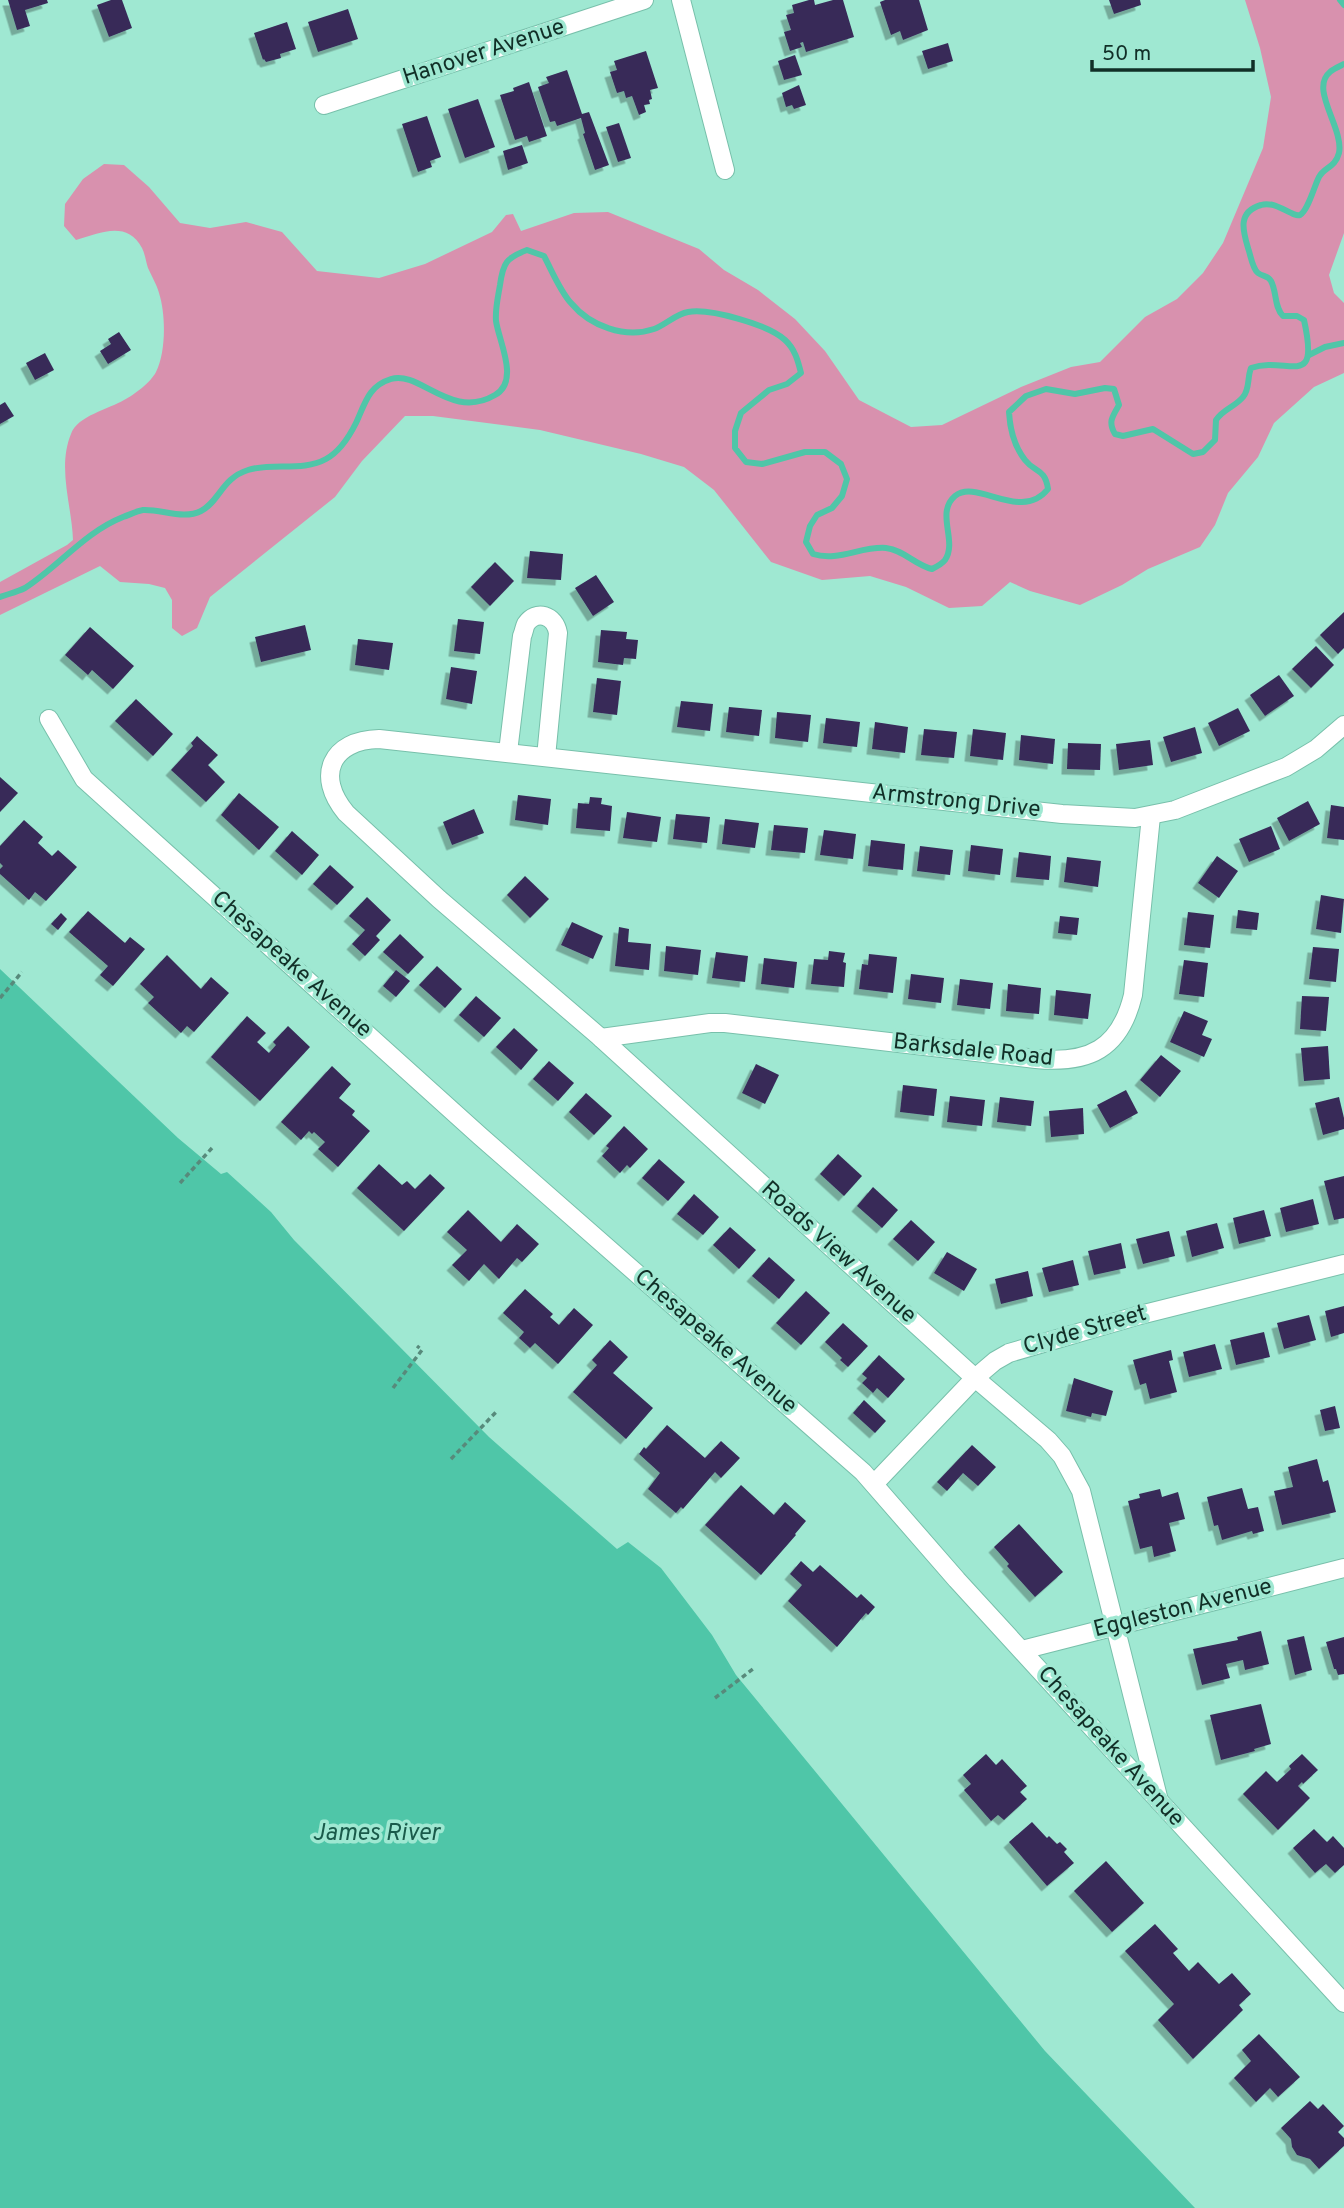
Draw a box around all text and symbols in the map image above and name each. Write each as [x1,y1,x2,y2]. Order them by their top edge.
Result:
street label: Hanover Avenue [399,13,569,93]
scale bar [1092,28,1253,72]
text: 50 m [1102,41,1151,68]
street label: Armstrong Drive [870,779,1042,825]
street label: Chesapeake Avenue [205,885,377,1045]
street label: Barksdale Road [891,1028,1055,1074]
street label: Roads View Avenue [754,1176,922,1330]
street label: Chesapeake Avenue [628,1263,802,1421]
street label: Clyde Street [1020,1300,1150,1362]
street label: Eggleston Avenue [1091,1573,1275,1645]
street label: Chesapeake Avenue [1030,1661,1190,1833]
water label: James River [312,1819,442,1849]

